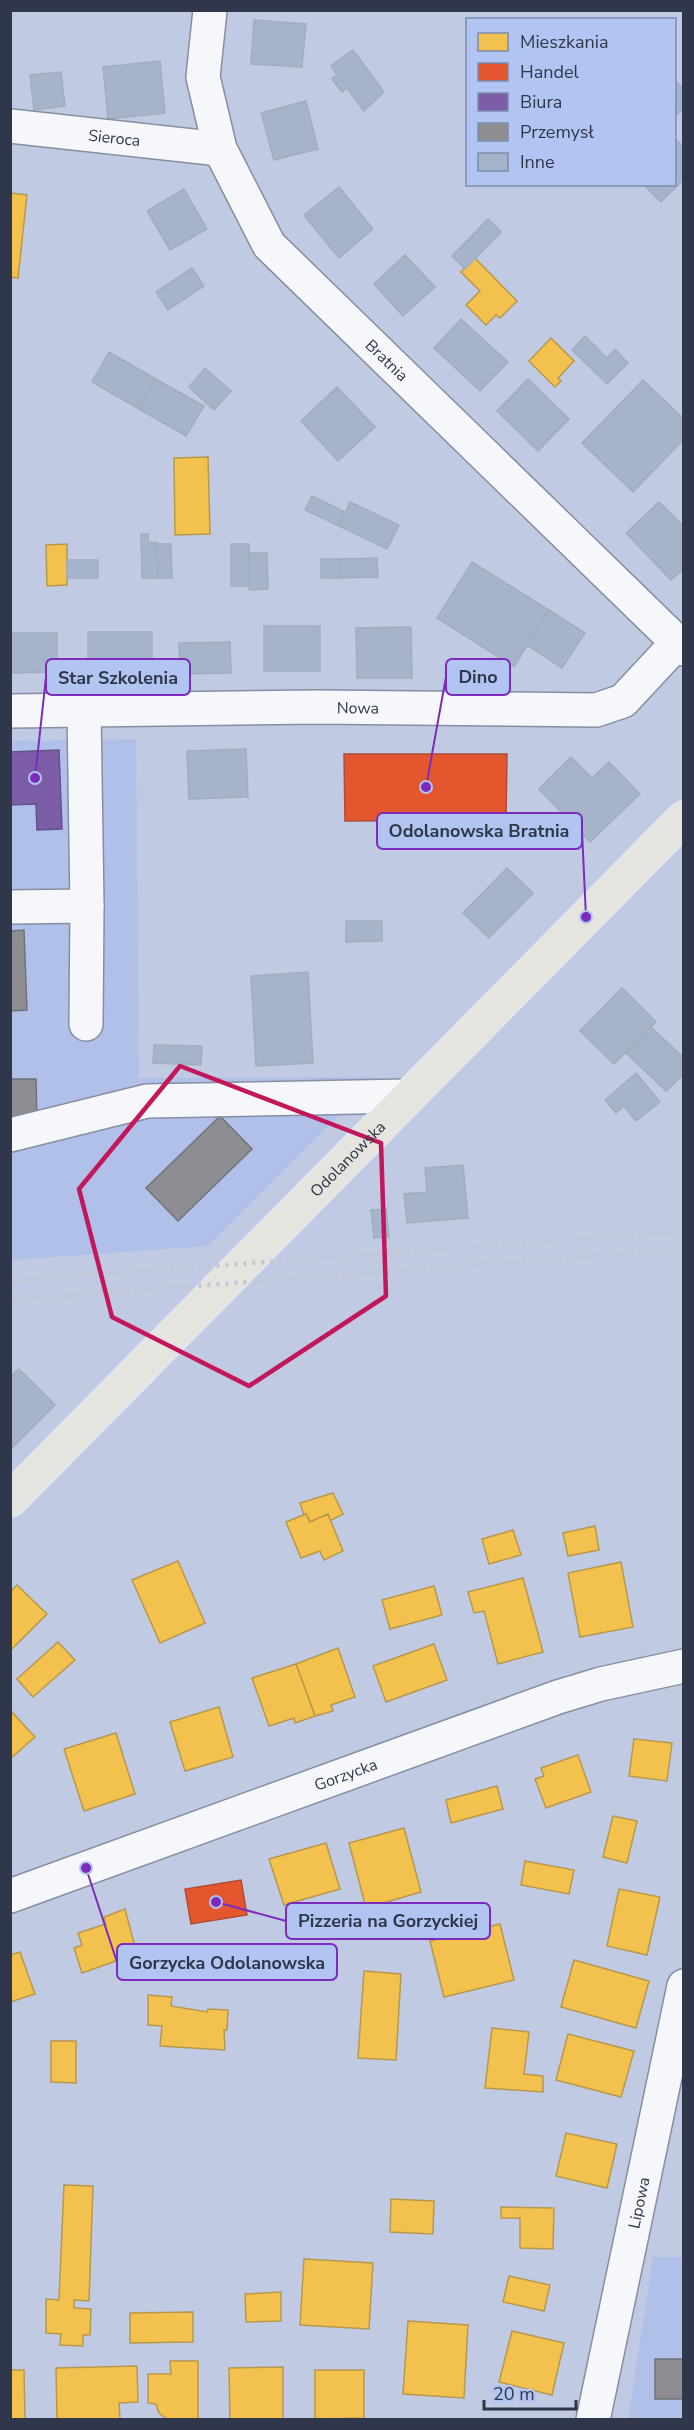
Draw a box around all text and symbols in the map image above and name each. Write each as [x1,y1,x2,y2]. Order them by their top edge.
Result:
legend [466,18,676,186]
text: Mieszkania [520,30,608,54]
text: Handel [520,60,580,84]
text: Biura [520,90,562,114]
text: Przemysł [520,120,594,144]
street label: Sieroca [87,125,142,152]
text: Inne [520,150,555,174]
street label: Bratnia [360,335,413,387]
callout: Star Szkolenia [46,659,190,695]
callout: Dino [446,659,510,695]
text: Dino [458,665,498,689]
text: Star Szkolenia [58,666,178,690]
street label: Nowa [337,697,379,720]
callout: Odolanowska Bratnia [377,813,582,849]
text: Odolanowska Bratnia [389,819,569,843]
street label: Odolanowska [305,1116,391,1202]
street label: Gorzycka [311,1754,380,1797]
callout: Pizzeria na Gorzyckiej [286,1903,490,1939]
text: Pizzeria na Gorzyckiej [298,1909,478,1933]
callout: Gorzycka Odolanowska [117,1944,337,1980]
text: Gorzycka Odolanowska [129,1951,325,1975]
street label: Lipowa [623,2175,656,2231]
scale bar [484,2373,576,2411]
text: 20 m [493,2382,535,2406]

